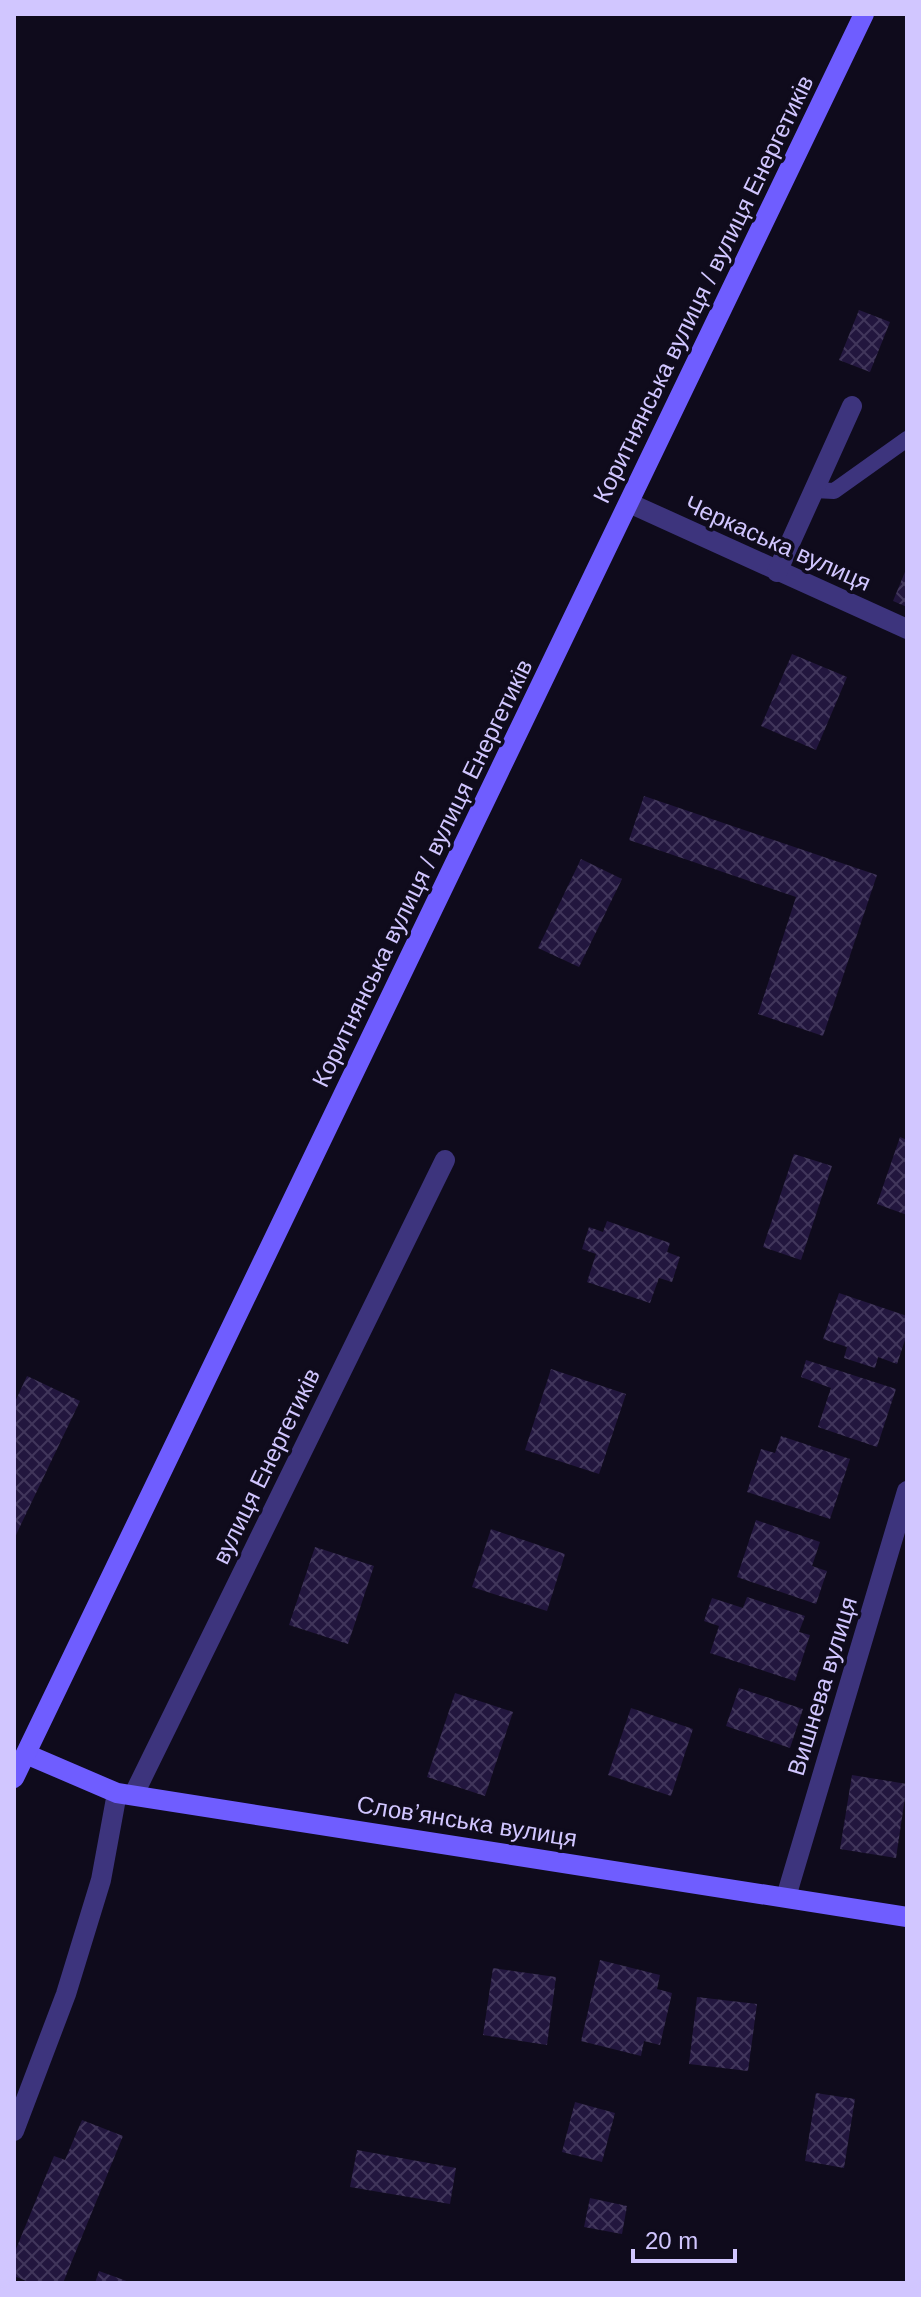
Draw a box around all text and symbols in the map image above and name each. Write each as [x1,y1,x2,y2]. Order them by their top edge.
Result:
street label: Коритнянська вулиця / вулиця Енергетиків [587,71,819,507]
street label: Черкаська вулиця [681,490,875,596]
street label: Коритнянська вулиця / вулиця Енергетиків [306,655,538,1091]
street label: вулиця Енергетиків [207,1364,325,1568]
street label: Вишнева вулиця [782,1593,862,1779]
street label: Словʼянська вулиця [355,1790,579,1852]
scale bar [633,2213,735,2263]
text: 20 m [645,2227,698,2254]

